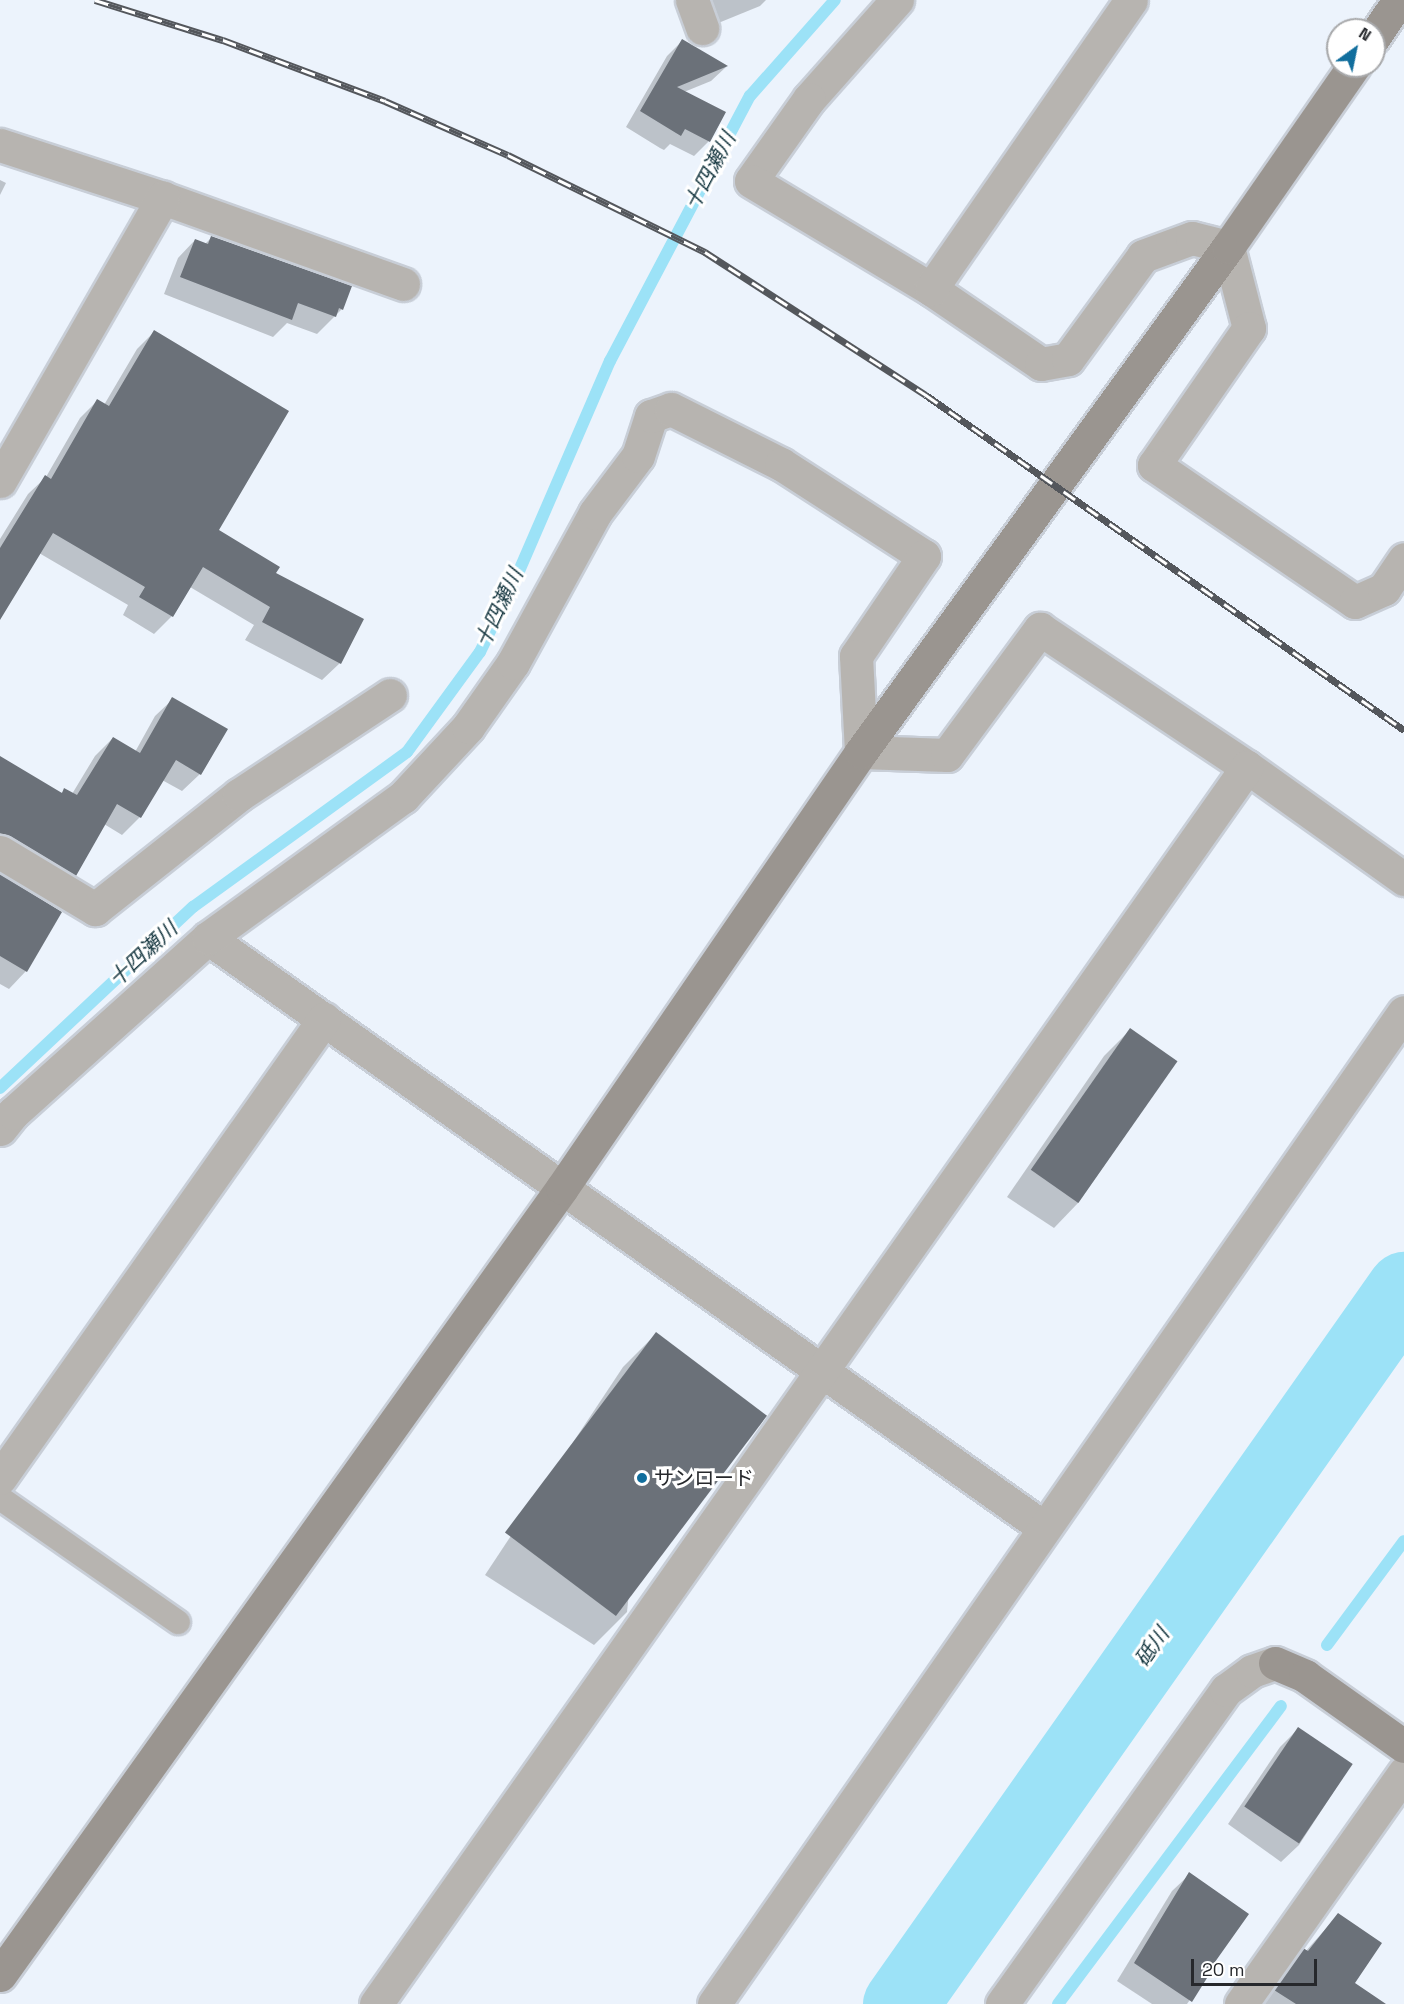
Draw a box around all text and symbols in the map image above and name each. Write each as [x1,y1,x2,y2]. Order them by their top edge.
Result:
north arrow [1326,18,1386,78]
text: N [1355,22,1375,46]
water label: 十四瀬川 [679,128,741,214]
water label: 十四瀬川 [470,565,528,651]
water label: 十四瀬川 [104,916,182,992]
place label: サンロード [654,1466,754,1490]
marker: サンロード [635,1471,649,1485]
water label: 砥川 [1130,1623,1174,1671]
scale bar [1194,1947,1320,1985]
text: 20 m [1202,1958,1245,1981]

